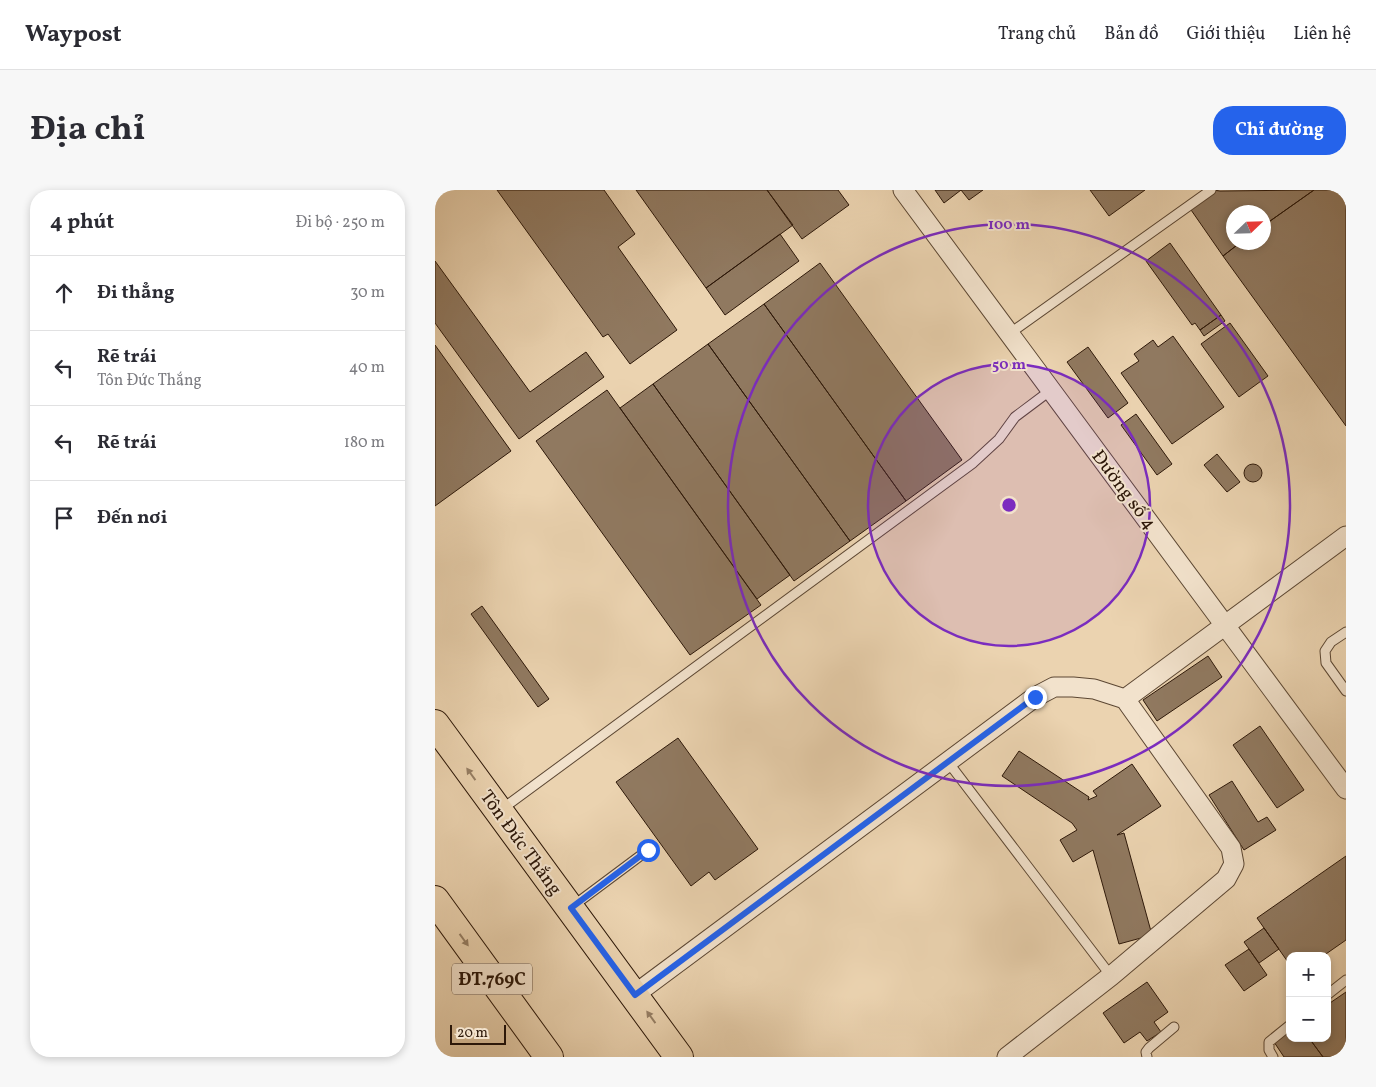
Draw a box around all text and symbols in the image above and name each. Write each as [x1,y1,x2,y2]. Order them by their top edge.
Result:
text: Waypost [25,18,122,52]
text: Trang chủ [998,22,1076,47]
text: Bản đồ [1104,22,1159,47]
text: Giới thiệu [1187,22,1265,47]
text: Liên hệ [1293,22,1351,47]
text: Địa chỉ [30,106,145,154]
button: Chỉ đường [1213,106,1346,155]
north arrow [1226,205,1271,250]
text: 4 phút [50,208,114,237]
text: Đi bộ · 250 m [296,212,385,234]
text: 100 m [988,215,1031,236]
icon: ahead [50,279,78,307]
text: Đi thẳng [97,280,174,306]
text: 30 m [350,282,385,304]
text: Rẽ trái [97,344,157,370]
icon: left [50,354,78,382]
text: 50 m [992,355,1026,376]
text: 40 m [349,357,385,379]
text: Tôn Đức Thắng [97,370,202,392]
icon: left [50,429,78,457]
text: Rẽ trái [97,430,157,456]
text: 180 m [344,432,385,454]
street label: Đường số 4 [1085,445,1162,536]
centre of rings [1000,496,1018,514]
icon: arrive [50,504,78,532]
text: Đến nơi [97,505,167,531]
route end [1024,686,1047,709]
one-way arrow [466,768,477,781]
street label: Tôn Đức Thắng [473,785,567,901]
route start [637,839,660,862]
one-way arrow [459,933,469,947]
map controls [1286,952,1331,1042]
button: + [1286,952,1331,997]
road number: ĐT.769C [452,964,532,994]
button: − [1286,997,1331,1042]
one-way arrow [646,1011,656,1024]
scale bar [450,1022,506,1045]
text: 20 m [457,1024,488,1043]

